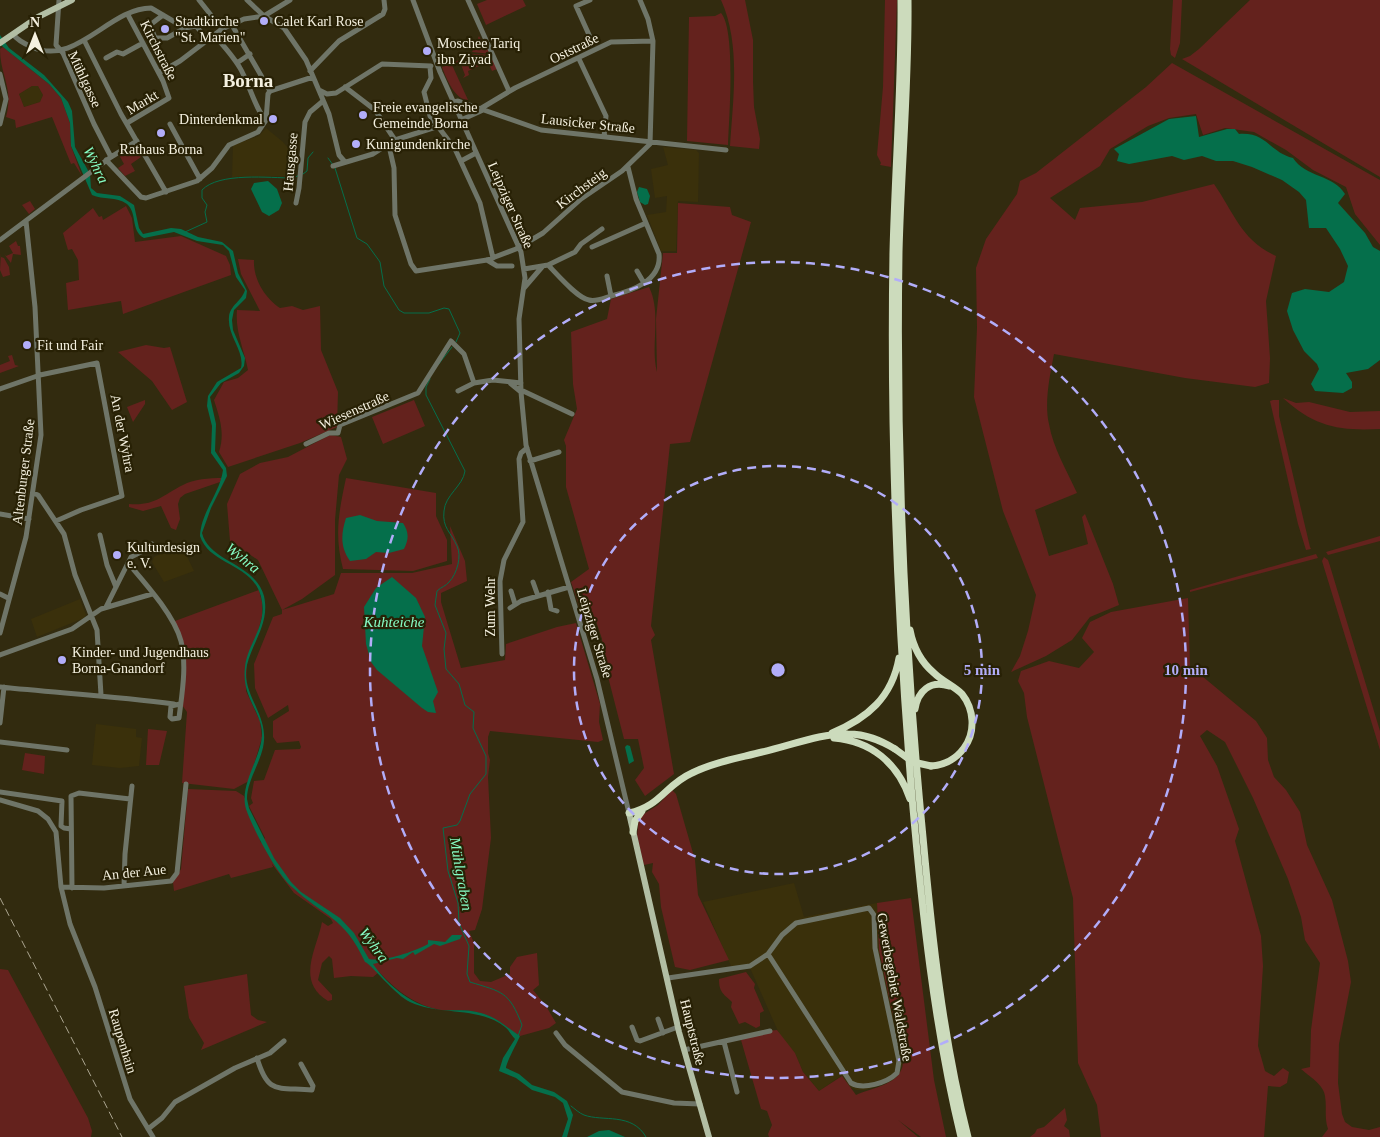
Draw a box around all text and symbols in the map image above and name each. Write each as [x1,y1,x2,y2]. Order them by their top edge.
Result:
north arrow [10,10,60,60]
place label: Stadtkirche "St. Marien" [175,14,246,45]
place label: Calet Karl Rose [274,14,363,29]
text: N [30,15,40,30]
marker: Calet Karl Rose [258,15,270,27]
street label: Kirchstraße [137,18,180,83]
marker: Stadtkirche "St. Marien" [159,23,171,35]
street label: Oststraße [547,30,601,67]
place label: Moschee Tariq ibn Ziyad [437,36,520,67]
marker: Moschee Tariq ibn Ziyad [421,45,433,57]
street label: Mühlgasse [65,49,104,110]
district label: Borna [223,70,274,91]
street label: Markt [124,87,161,118]
place label: Freie evangelische Gemeinde Borna [373,100,478,131]
marker: Freie evangelische Gemeinde Borna [357,109,369,121]
street label: Lausicker Straße [540,111,636,136]
place label: Dinterdenkmal [179,112,263,127]
marker: Dinterdenkmal [267,113,279,125]
marker: Rathaus Borna [155,127,167,139]
street label: Hausgasse [280,132,301,192]
place label: Kunigundenkirche [366,137,470,152]
marker: Kunigundenkirche [350,138,362,150]
place label: Rathaus Borna [120,142,203,157]
water label: Wyhra [80,144,112,186]
street label: Leipziger Straße [485,160,536,251]
street label: Kirchsteig [553,165,609,212]
place label: Fit und Fair [37,338,103,353]
marker: Fit und Fair [21,339,33,351]
street label: Wiesenstraße [317,388,391,433]
street label: An der Wyhra [108,393,138,474]
street label: Altenburger Straße [10,418,37,526]
place label: Kulturdesign e. V. [127,540,200,571]
water label: Wyhra [223,540,263,576]
marker: Kulturdesign e. V. [111,549,123,561]
street label: Zum Wehr [483,577,498,637]
street label: Leipziger Straße [574,587,615,680]
water label: Kuhteiche [363,614,425,630]
place label: Kinder- und Jugendhaus Borna-Gnandorf [72,645,209,676]
marker: Kinder- und Jugendhaus Borna-Gnandorf [56,654,68,666]
centre of rings [769,661,787,679]
text: 5 min [964,662,1001,678]
text: 10 min [1164,662,1209,678]
water label: Mühlgraben [447,835,475,912]
street label: An der Aue [101,862,167,883]
street label: Gewerbegebiet Waldstraße [874,912,915,1063]
water label: Wyhra [356,925,392,965]
street label: Hauptstraße [677,997,708,1067]
street label: Raupenhain [106,1007,139,1075]

